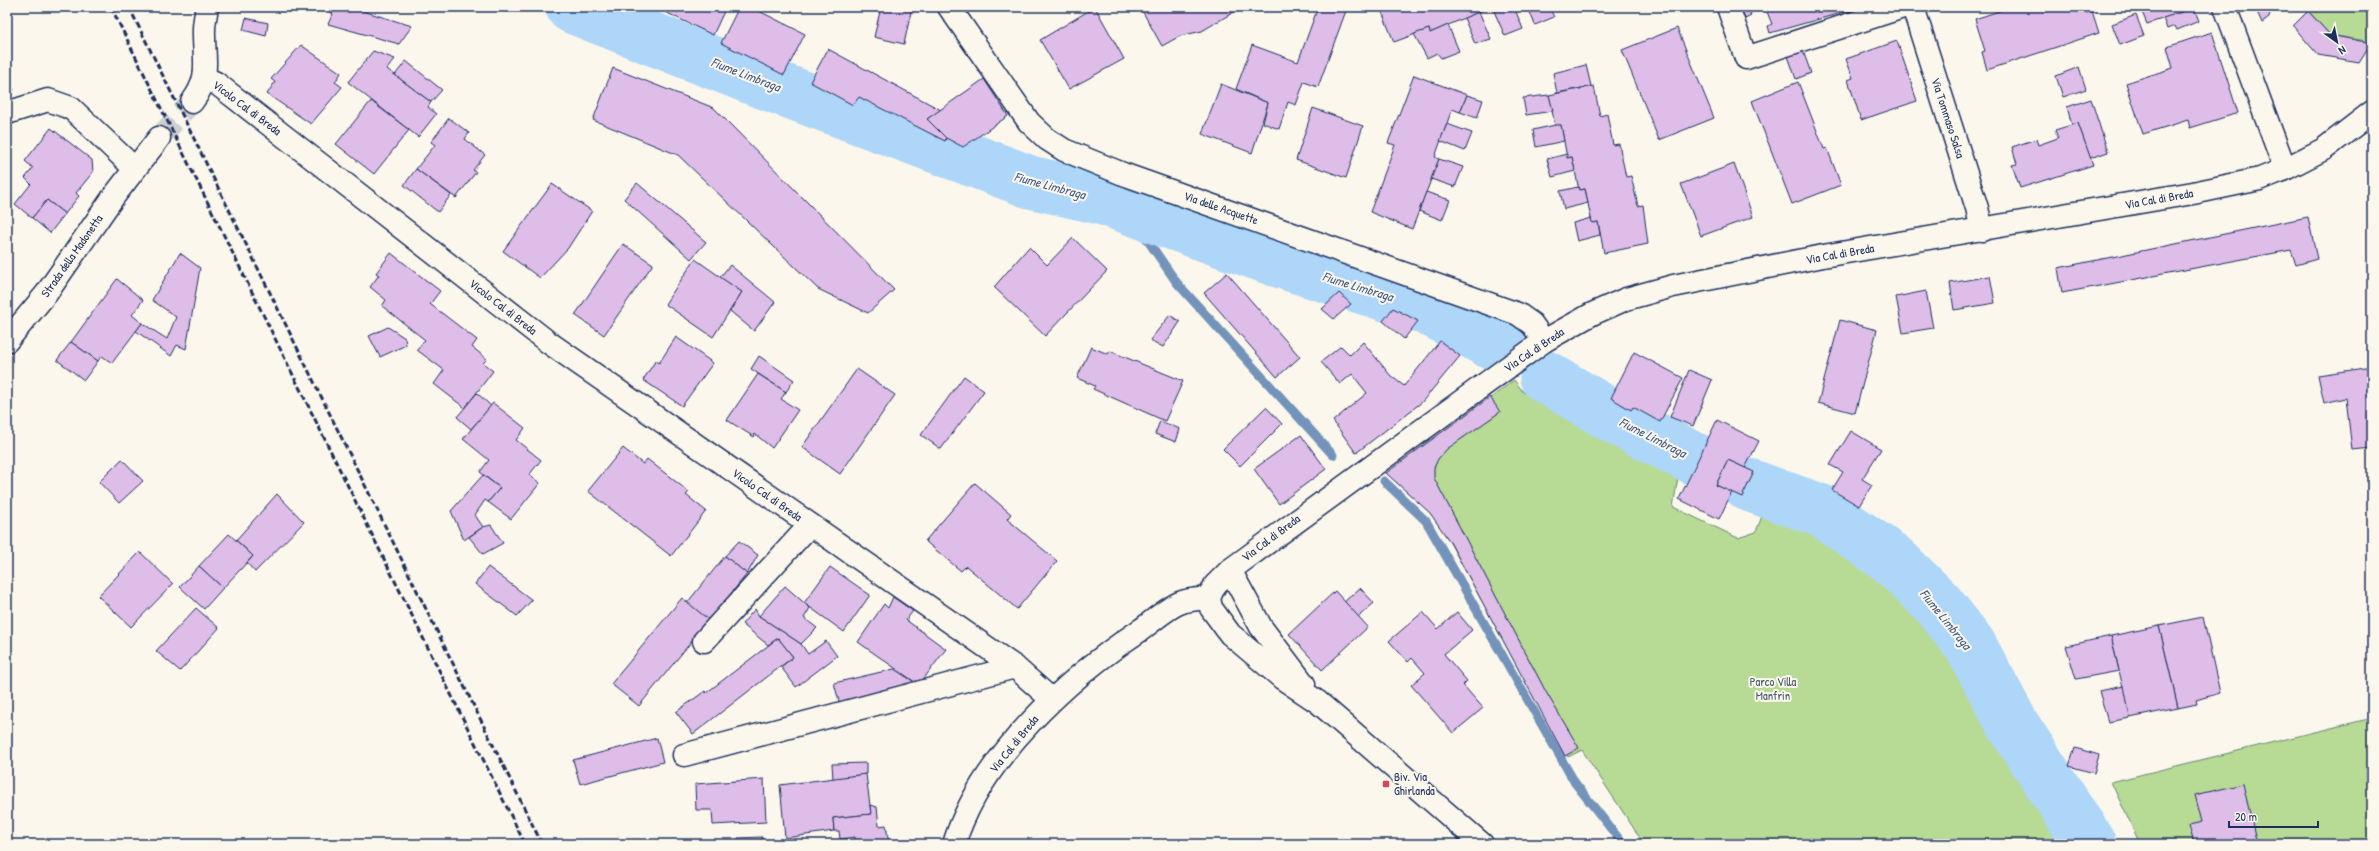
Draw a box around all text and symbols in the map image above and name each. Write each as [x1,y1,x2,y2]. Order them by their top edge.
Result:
north arrow [2317,22,2357,62]
text: N [2336,43,2349,58]
water label: Fiume Limbraga [708,53,785,97]
street label: Vicolo Cal di Breda [209,76,285,139]
street label: Via Tommaso Salsa [1928,76,1970,160]
water label: Fiume Limbraga [1012,167,1089,205]
street label: Via Cal di Breda [2123,184,2195,213]
street label: Via delle Acquette [1182,187,1261,228]
street label: Strada della Madonetta [37,211,107,301]
street label: Via Cal di Breda [1804,239,1876,268]
water label: Fiume Limbraga [1320,267,1397,307]
street label: Vicolo Cal di Breda [466,275,541,339]
street label: Via Cal di Breda [1500,323,1567,376]
water label: Fiume Limbraga [1616,412,1691,463]
street label: Vicolo Cal di Breda [729,464,806,525]
street label: Via Cal di Breda [1238,510,1304,565]
water label: Fiume Limbraga [1915,585,1977,655]
park label: Parco Villa Manfrin [1750,673,1797,704]
street label: Via Cal di Breda [985,711,1042,776]
place label: Biv. Via Ghirlanda [1394,768,1435,799]
marker: Biv. Via Ghirlanda [1381,779,1391,789]
scale bar [2229,803,2318,829]
text: 20 m [2235,808,2257,825]

